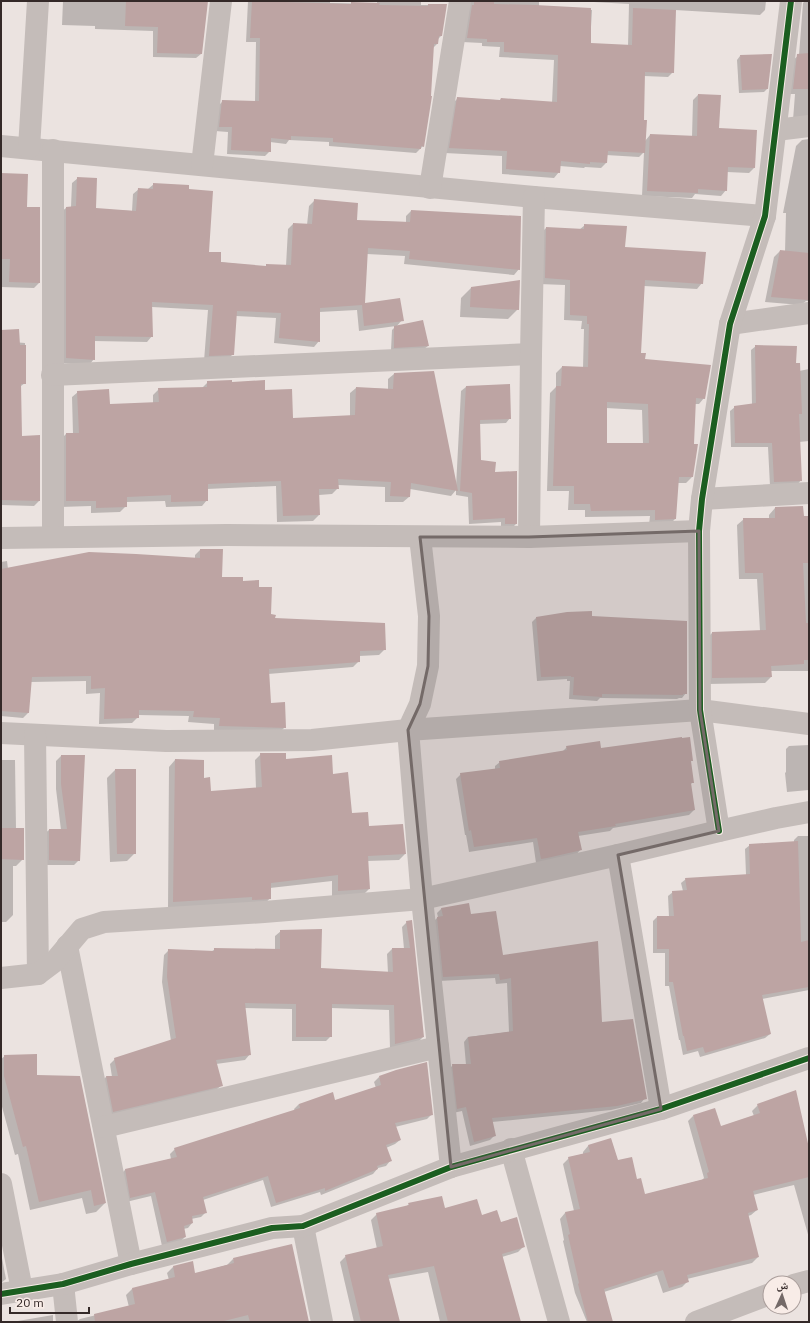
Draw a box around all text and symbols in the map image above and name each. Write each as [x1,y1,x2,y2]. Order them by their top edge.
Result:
north arrow [762,1275,802,1315]
text: ش [776,1278,789,1293]
scale bar [10,1289,89,1315]
text: 20 m [16,1295,44,1310]

